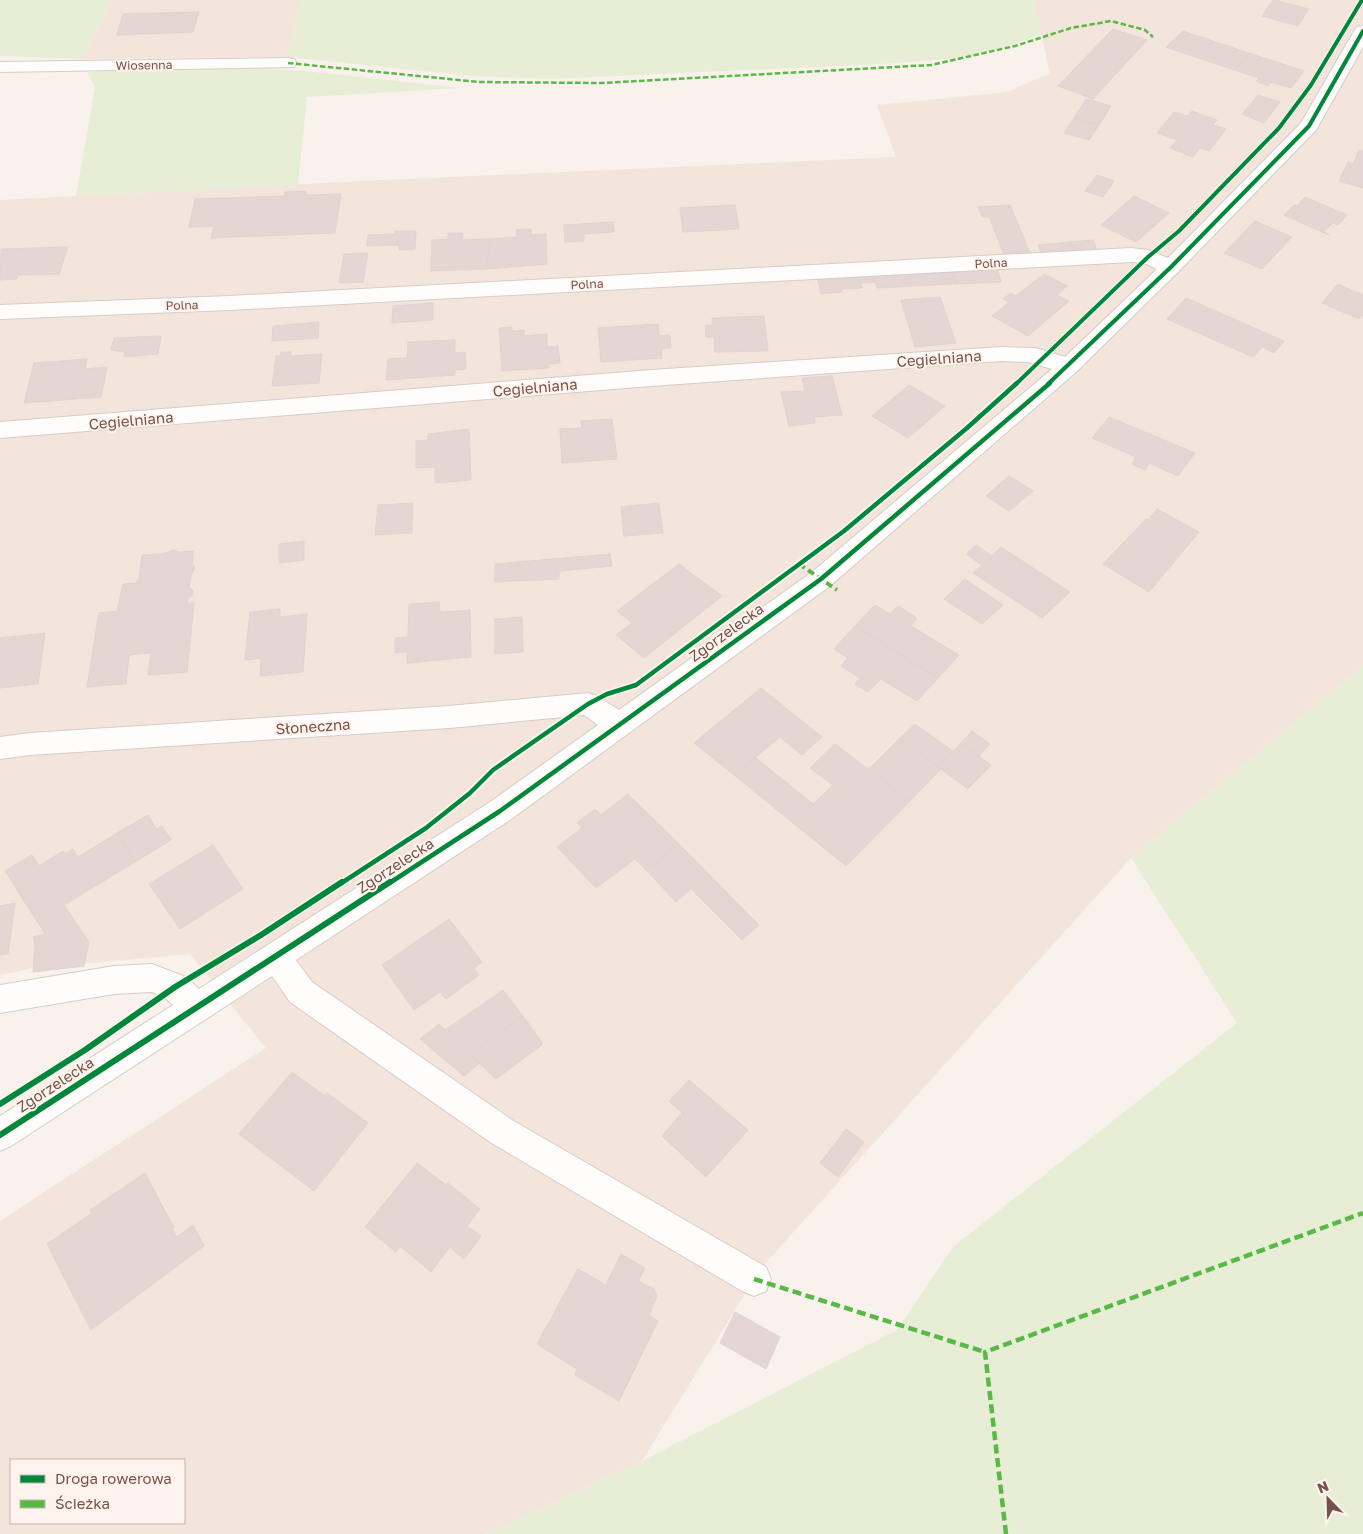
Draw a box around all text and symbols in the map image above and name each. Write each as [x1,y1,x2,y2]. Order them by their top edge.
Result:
street label: Wiosenna [115,57,173,73]
street label: Polna [974,255,1008,271]
street label: Polna [570,276,604,292]
street label: Polna [165,297,199,313]
street label: Cegielniana [896,346,982,370]
street label: Cegielniana [492,374,578,400]
street label: Cegielniana [88,407,174,433]
street label: Zgorzelecka [685,599,767,665]
street label: Słoneczna [275,714,351,738]
street label: Zgorzelecka [353,834,437,896]
street label: Zgorzelecka [13,1053,97,1115]
legend [10,1459,185,1524]
text: Droga rowerowa [55,1469,172,1487]
north arrow [1303,1474,1353,1524]
text: N [1315,1477,1331,1496]
text: Ścieżka [55,1494,110,1512]

